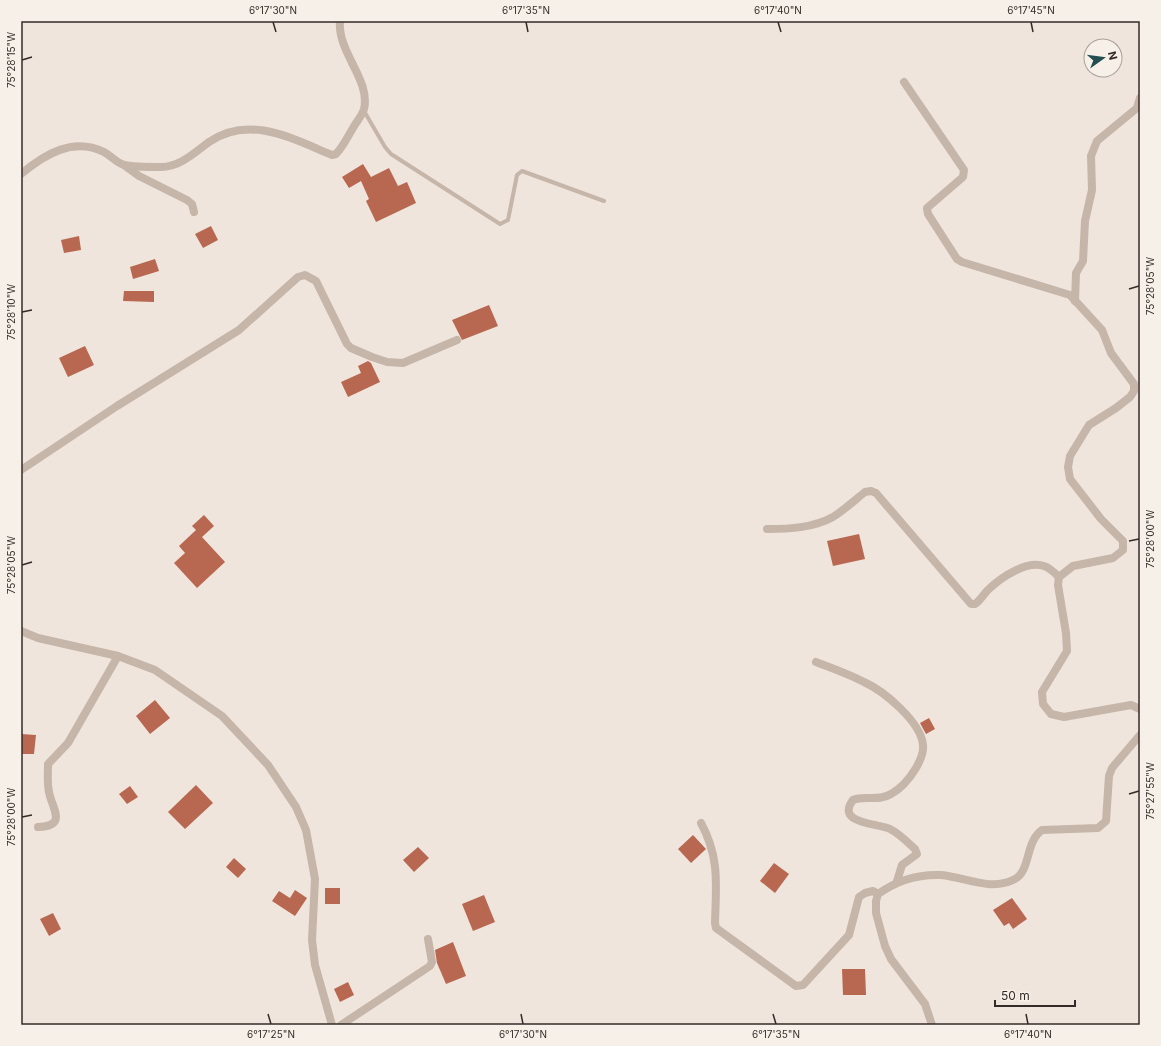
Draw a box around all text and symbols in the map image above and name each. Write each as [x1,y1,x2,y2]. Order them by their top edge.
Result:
text: 6°17'30"N [249,4,297,16]
text: 6°17'35"N [502,4,550,16]
text: 6°17'40"N [754,4,802,16]
text: 6°17'45"N [1007,4,1055,16]
text: 75°28'15"W [5,32,17,88]
north arrow [1083,38,1123,78]
text: N [1105,50,1121,61]
text: 75°28'05"W [1144,257,1156,315]
text: 75°28'10"W [5,284,17,340]
text: 75°28'00"W [1144,510,1156,568]
text: 75°28'05"W [5,536,17,594]
text: 75°27'55"W [1144,762,1156,820]
text: 75°28'00"W [5,788,17,846]
scale bar [995,982,1075,1008]
text: 50 m [1001,988,1030,1003]
text: 6°17'25"N [247,1028,295,1040]
text: 6°17'30"N [499,1028,547,1040]
text: 6°17'35"N [752,1028,800,1040]
text: 6°17'40"N [1004,1028,1052,1040]

